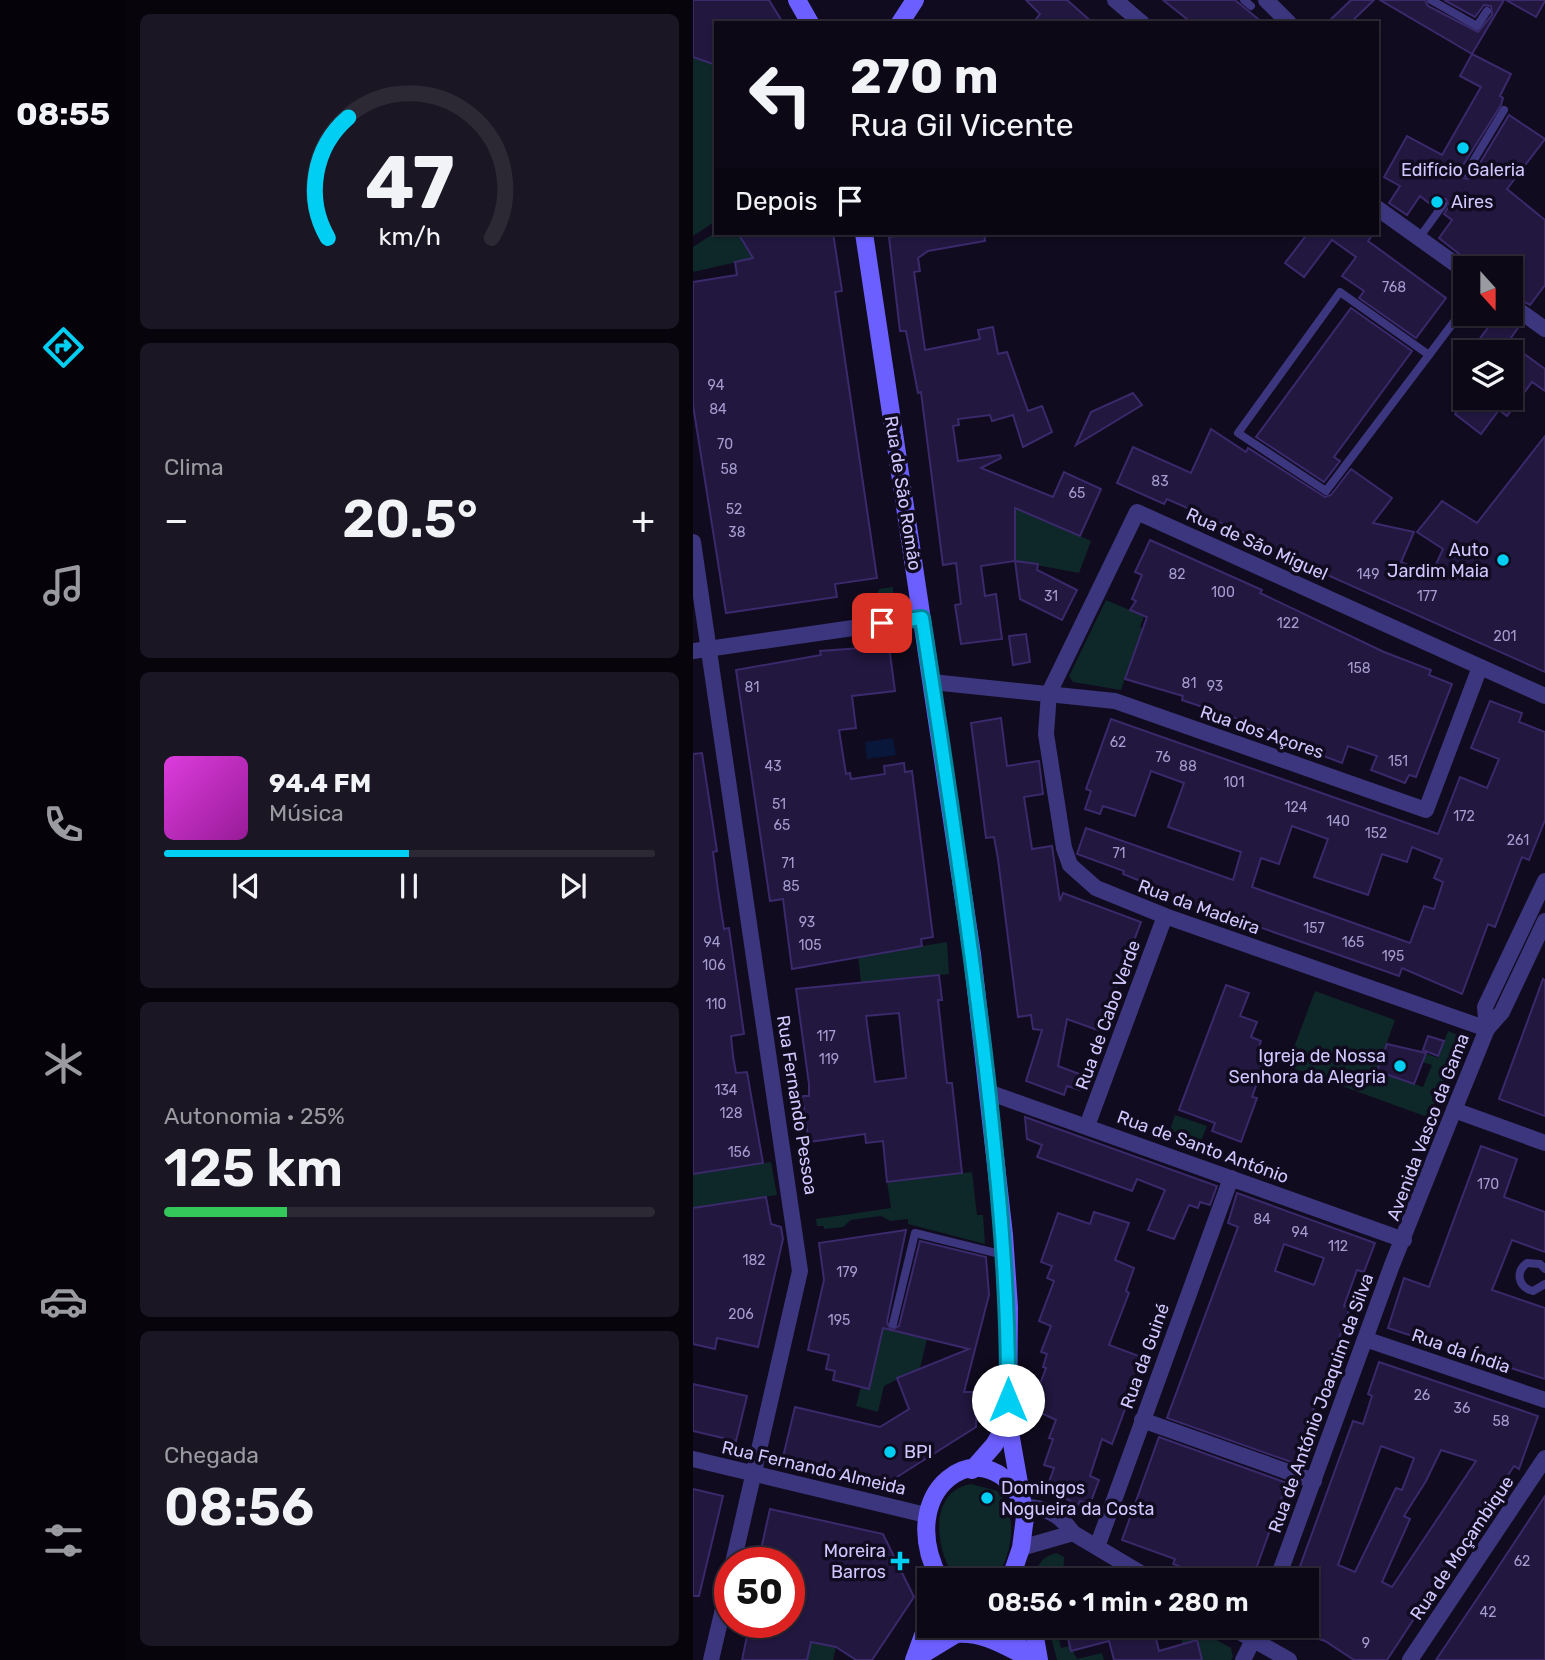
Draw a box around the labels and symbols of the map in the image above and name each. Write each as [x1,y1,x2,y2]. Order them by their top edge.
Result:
marker: Edifício Galeria [1455,140,1471,156]
place label: Edifício Galeria [1401,159,1525,181]
place label: Aires [1451,191,1493,213]
marker: Aires [1429,194,1445,210]
north arrow [1453,256,1523,326]
house number: 768 [1382,279,1406,296]
house number: 94 [708,377,725,394]
house number: 84 [709,401,727,418]
street label: Rua de São Romão [880,414,926,572]
house number: 70 [717,436,733,453]
house number: 58 [720,461,738,478]
house number: 83 [1151,473,1169,490]
house number: 65 [1069,485,1085,502]
house number: 52 [726,501,742,518]
street label: Rua de São Miguel [1183,503,1331,585]
house number: 38 [728,524,746,541]
place label: Auto Jardim Maia [1387,539,1489,582]
marker: Auto Jardim Maia [1495,552,1511,568]
house number: 82 [1168,566,1186,583]
house number: 149 [1357,566,1379,583]
house number: 100 [1211,584,1235,601]
house number: 31 [1044,588,1058,605]
house number: 177 [1417,588,1437,605]
pin [852,593,912,653]
house number: 122 [1277,615,1299,632]
house number: 201 [1493,628,1517,645]
house number: 158 [1347,660,1371,677]
house number: 81 [1182,675,1196,692]
house number: 93 [1207,678,1223,695]
house number: 81 [745,679,759,696]
street label: Rua dos Açores [1197,701,1327,763]
house number: 62 [1110,734,1126,751]
house number: 76 [1155,749,1171,766]
house number: 151 [1388,753,1408,770]
house number: 43 [764,758,782,775]
house number: 88 [1179,758,1197,775]
house number: 101 [1224,774,1244,791]
house number: 51 [772,796,786,813]
house number: 124 [1285,799,1308,816]
house number: 172 [1453,808,1475,825]
house number: 140 [1326,813,1350,830]
house number: 65 [774,817,790,834]
house number: 152 [1365,825,1387,842]
house number: 261 [1507,832,1529,849]
house number: 71 [1112,845,1126,862]
house number: 71 [781,855,795,872]
street label: Rua da Madeira [1135,875,1263,939]
house number: 85 [782,878,800,895]
house number: 93 [799,914,815,931]
house number: 157 [1303,920,1325,937]
house number: 94 [704,934,721,951]
house number: 165 [1342,934,1364,951]
house number: 105 [798,937,822,954]
street label: Rua de Cabo Verde [1071,937,1145,1093]
house number: 195 [1382,948,1404,965]
house number: 106 [702,957,726,974]
house number: 110 [706,996,727,1013]
street label: Rua Fernando Pessoa [772,1014,822,1196]
house number: 117 [816,1028,836,1045]
street label: Avenida Vasco da Gama [1382,1030,1474,1224]
place label: Igreja de Nossa Senhora da Alegria [1229,1045,1386,1088]
house number: 119 [819,1051,839,1068]
marker: Igreja de Nossa Senhora da Alegria [1392,1058,1408,1074]
house number: 134 [714,1082,738,1099]
house number: 128 [719,1105,743,1122]
street label: Rua de Santo António [1114,1106,1292,1188]
house number: 156 [728,1144,750,1161]
house number: 170 [1477,1176,1499,1193]
house number: 84 [1253,1211,1271,1228]
house number: 94 [1292,1224,1309,1241]
house number: 112 [1328,1238,1348,1255]
house number: 182 [742,1252,766,1269]
house number: 179 [836,1264,858,1281]
street label: Rua de António Joaquim da Silva [1264,1270,1378,1536]
street label: Rua da Guiné [1116,1300,1174,1412]
house number: 206 [728,1306,754,1323]
house number: 195 [828,1312,850,1329]
street label: Rua da Índia [1409,1324,1513,1378]
position arrow [971,1363,1045,1437]
house number: 26 [1414,1387,1430,1404]
house number: 36 [1454,1400,1470,1417]
house number: 58 [1492,1413,1510,1430]
street label: Rua Fernando Almeida [720,1436,908,1500]
place label: BPI [904,1441,933,1463]
marker: BPI [882,1444,898,1460]
street label: Rua de Moçambique [1406,1472,1518,1624]
place label: Domingos Nogueira da Costa [1001,1477,1154,1520]
marker: Domingos Nogueira da Costa [979,1490,995,1506]
place label: Moreira Barros [824,1540,886,1583]
speed limit sign: 50 [714,1547,805,1638]
marker: Moreira Barros [892,1553,908,1569]
house number: 62 [1514,1553,1530,1570]
house number: 42 [1480,1604,1496,1621]
house number: 9 [1362,1635,1370,1652]

